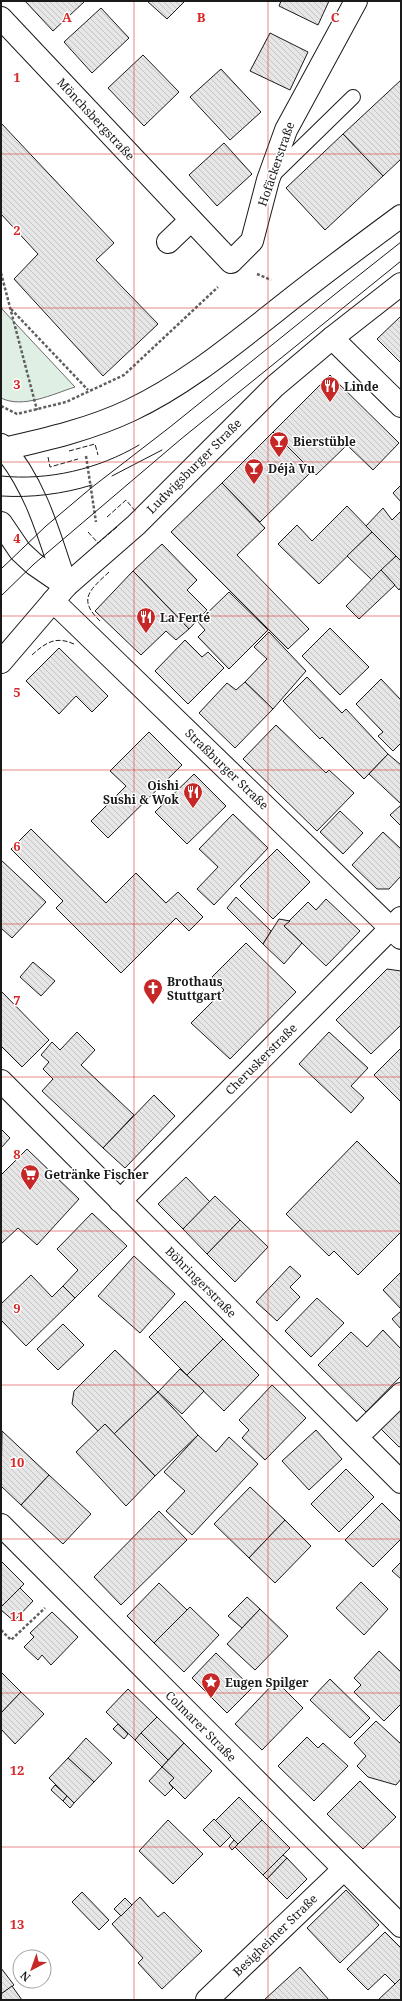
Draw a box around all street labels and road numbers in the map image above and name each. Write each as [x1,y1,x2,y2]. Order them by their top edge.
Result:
street label: Mönchsbergstraße [53,74,139,164]
street label: Hofäckerstraße [254,119,298,209]
street label: Ludwigsburger Straße [143,415,245,517]
street label: Straßburger Straße [182,725,272,813]
street label: Cheruskerstraße [221,1019,301,1099]
street label: Böhringerstraße [162,1243,240,1321]
street label: Colmarer Straße [162,1687,240,1765]
street label: Besigheimer Straße [229,1890,321,1980]

